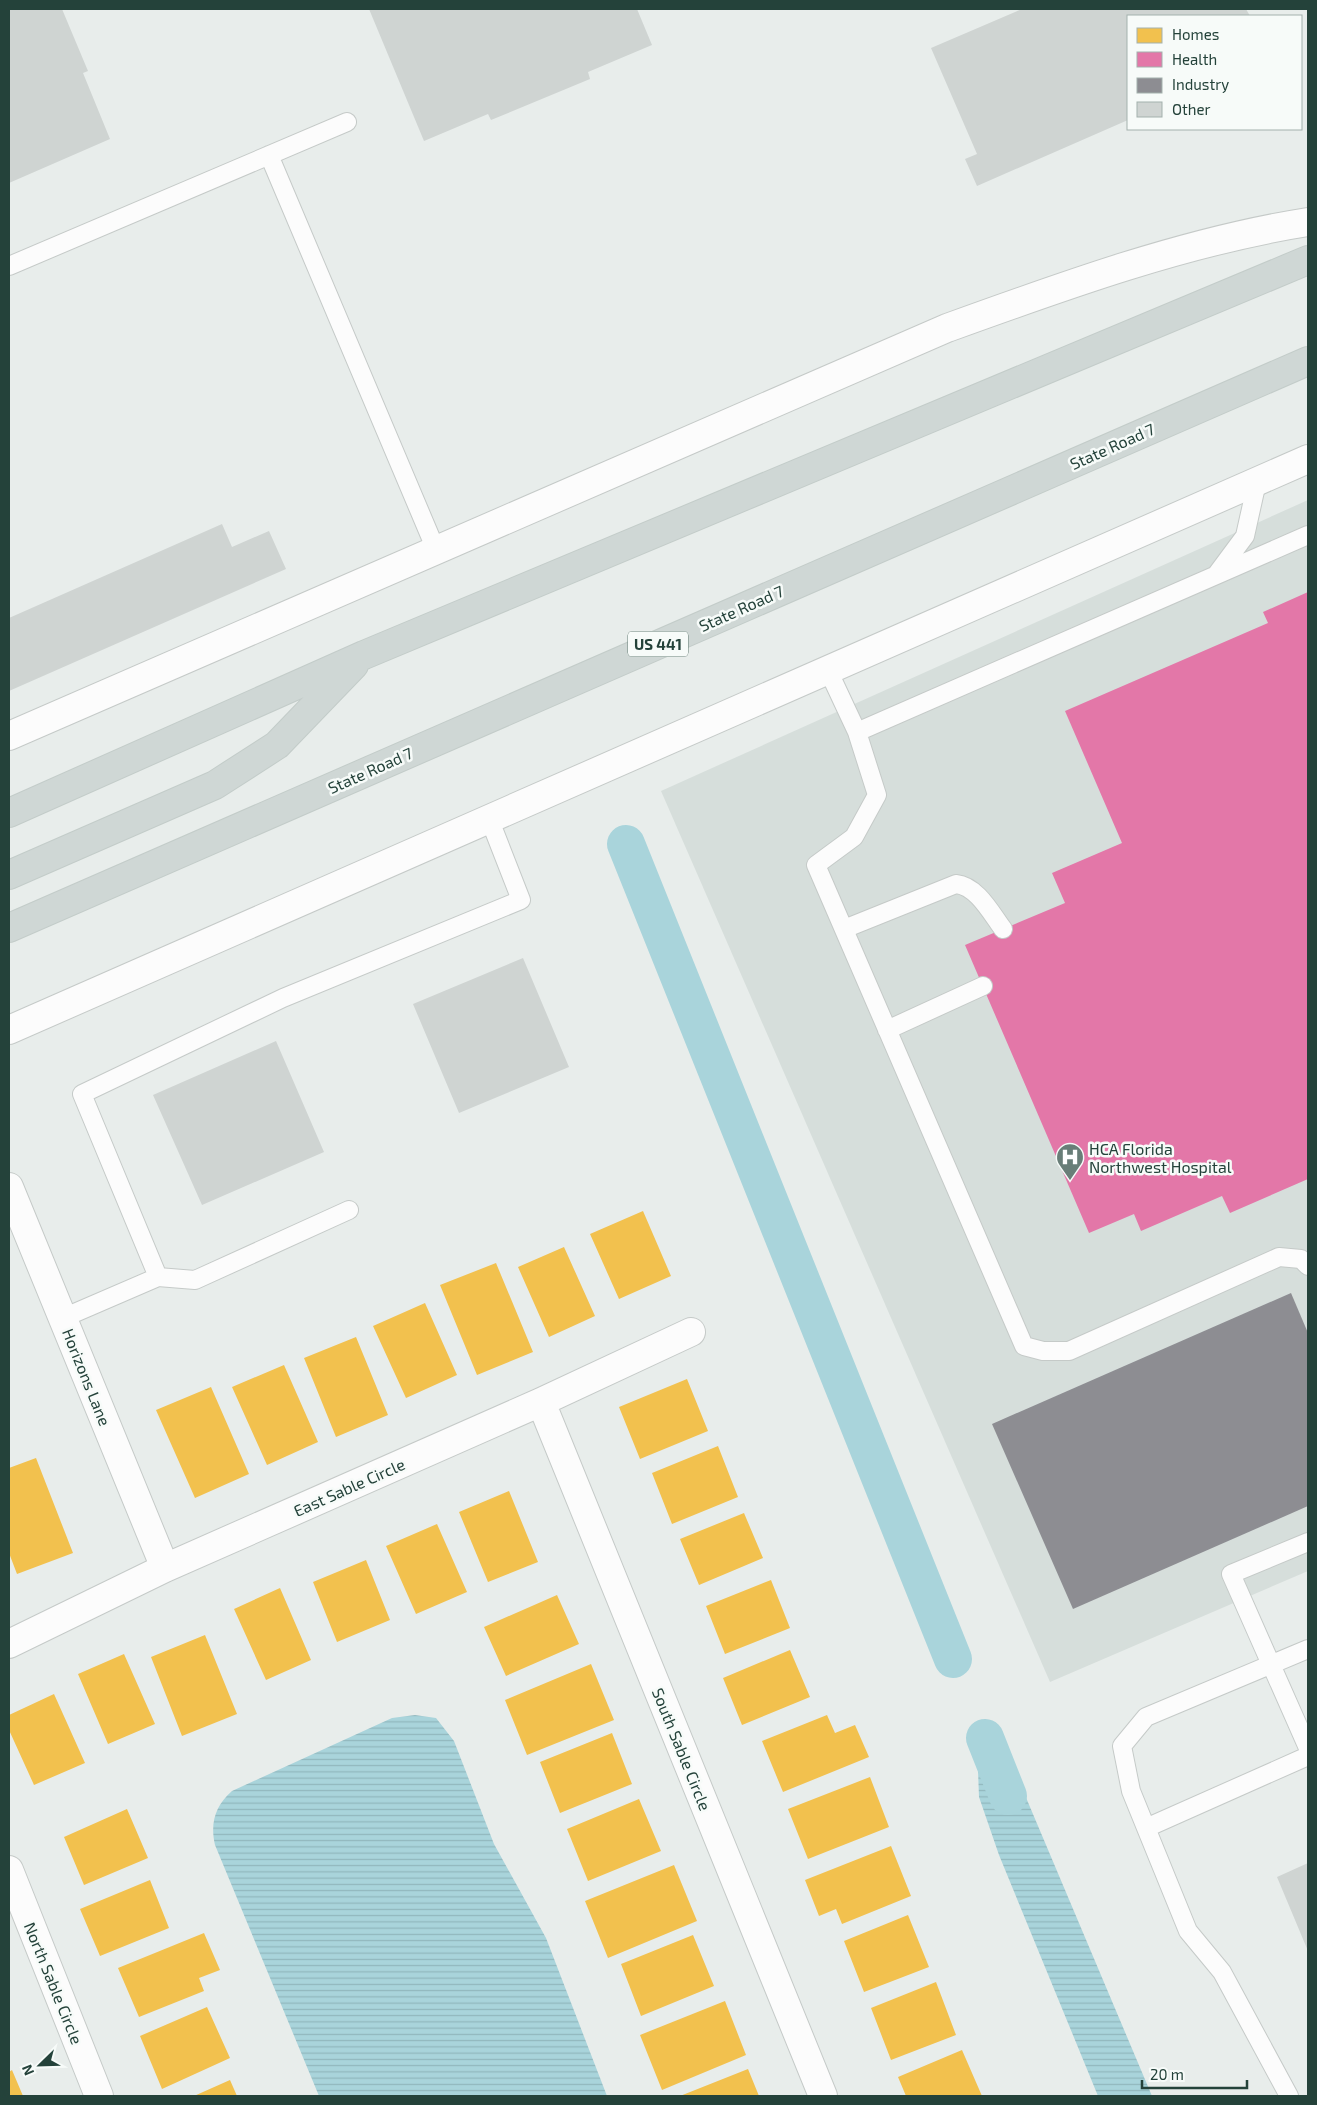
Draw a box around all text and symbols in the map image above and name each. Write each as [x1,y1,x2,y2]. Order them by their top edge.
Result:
legend [1127,15,1302,130]
text: Homes [1172,25,1219,43]
text: Health [1172,50,1217,68]
text: Industry [1172,75,1229,93]
text: Other [1172,100,1211,118]
street label: State Road 7 [1067,419,1157,473]
street label: State Road 7 [696,581,786,635]
road number: US 441 [628,632,688,656]
street label: State Road 7 [325,743,415,797]
place label: HCA Florida Northwest Hospital [1089,1139,1232,1176]
hospital icon: HCA Florida Northwest Hospital [1055,1142,1085,1181]
street label: Horizons Lane [59,1326,115,1428]
street label: East Sable Circle [290,1454,408,1520]
street label: South Sable Circle [649,1685,715,1813]
street label: North Sable Circle [21,1919,87,2047]
north arrow [15,2040,65,2090]
scale bar [1142,2058,1247,2090]
text: N [18,2062,37,2078]
text: 20 m [1150,2065,1184,2083]

